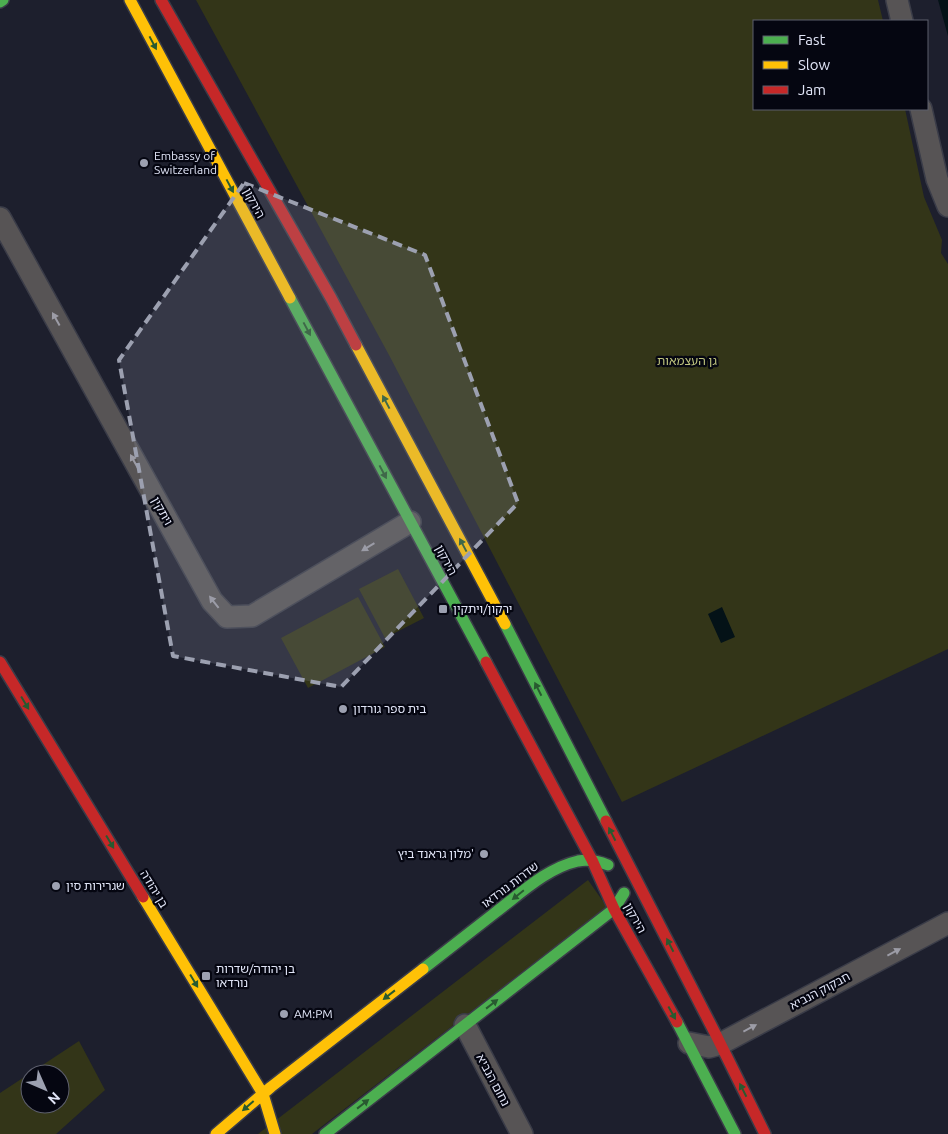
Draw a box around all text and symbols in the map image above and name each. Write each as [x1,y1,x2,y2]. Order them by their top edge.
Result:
legend [753,20,928,110]
text: Fast [798,31,826,48]
one-way arrow [148,36,157,50]
text: Slow [798,56,831,73]
text: Jam [798,81,826,98]
place label: Embassy of Switzerland [154,149,217,176]
marker: Embassy of Switzerland [138,157,150,169]
one-way arrow [225,179,234,193]
street label: הירקון [241,186,268,220]
one-way arrow [51,312,60,326]
one-way arrow [302,322,311,336]
park label: גן העצמאות [657,354,717,367]
one-way arrow [382,394,390,409]
one-way arrow [130,454,139,468]
one-way arrow [379,466,388,479]
street label: ויתקין [149,494,175,527]
one-way arrow [458,538,467,552]
one-way arrow [362,542,375,551]
street label: הירקון [433,543,460,577]
one-way arrow [209,596,219,609]
place label: ירקון/ויתקין [453,602,512,615]
marker: ירקון/ויתקין [437,603,449,615]
one-way arrow [534,682,542,696]
one-way arrow [21,697,30,710]
place label: בית ספר גורדון [353,702,426,715]
marker: בית ספר גורדון [337,703,349,715]
one-way arrow [608,826,616,841]
one-way arrow [105,836,114,849]
place label: מלון גראנד ביץ' [398,847,474,860]
marker: מלון גראנד ביץ' [478,848,490,860]
street label: שדרות נורדאו [479,859,541,910]
street label: בן יהודה [138,867,171,910]
place label: שגרירות סין [66,879,125,892]
marker: שגרירות סין [50,880,62,892]
one-way arrow [512,890,525,901]
street label: הירקון [622,901,649,935]
one-way arrow [666,938,674,953]
one-way arrow [887,948,901,956]
place label: בן יהודה/שדרות נורדאו [216,962,295,989]
street label: חבקוק הנביא [787,969,852,1012]
marker: בן יהודה/שדרות נורדאו [200,970,212,982]
one-way arrow [190,974,199,987]
one-way arrow [383,990,396,1000]
one-way arrow [485,999,498,1010]
one-way arrow [668,1006,676,1020]
place label: AM:PM [294,1007,333,1020]
marker: AM:PM [278,1008,290,1020]
one-way arrow [743,1024,758,1032]
street label: נחום הנביא [474,1052,513,1108]
north arrow [20,1064,70,1114]
one-way arrow [739,1083,747,1098]
text: N [45,1089,64,1108]
one-way arrow [357,1099,370,1109]
one-way arrow [242,1101,255,1112]

